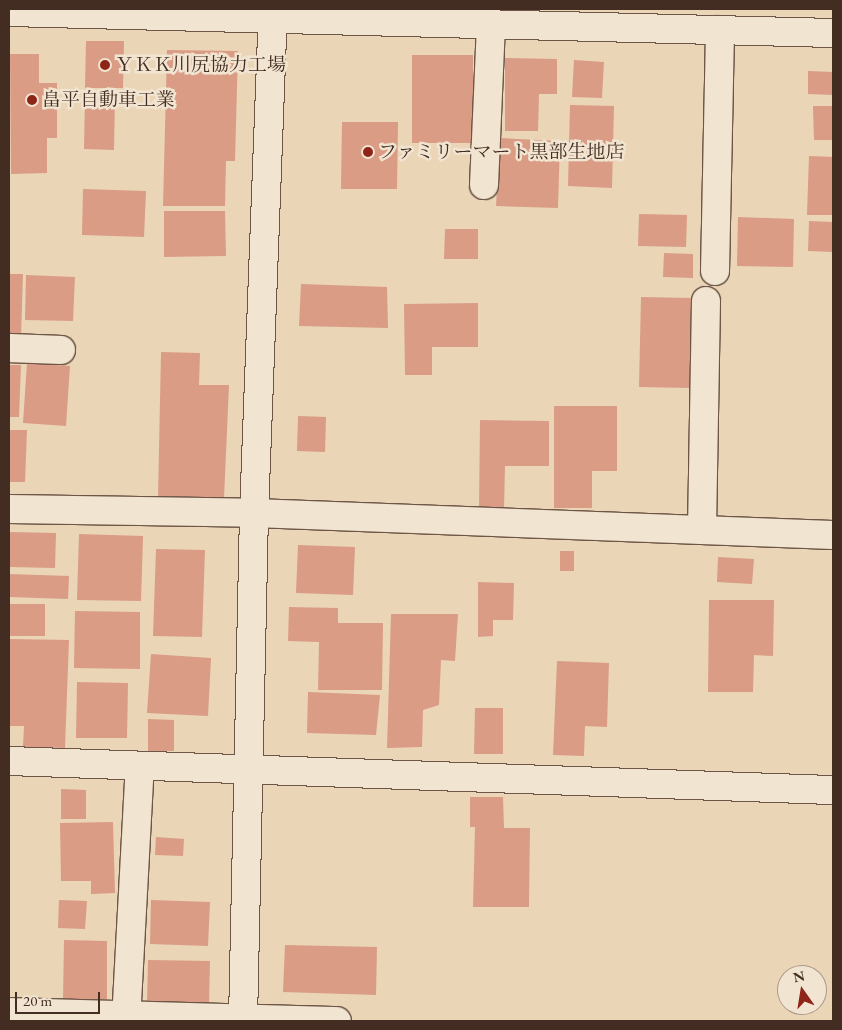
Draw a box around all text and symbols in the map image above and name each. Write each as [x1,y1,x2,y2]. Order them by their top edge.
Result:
place label: ＹＫＫ川尻協力工場 [115,54,286,76]
marker: ＹＫＫ川尻協力工場 [99,59,111,71]
place label: 畠平自動車工業 [42,89,175,111]
marker: 畠平自動車工業 [26,94,38,106]
place label: ファミリーマート黒部生地店 [378,141,625,163]
marker: ファミリーマート黒部生地店 [362,146,374,158]
north arrow [777,965,827,1015]
text: N [791,966,806,986]
scale bar [18,982,102,1014]
text: 20 m [23,991,52,1010]

